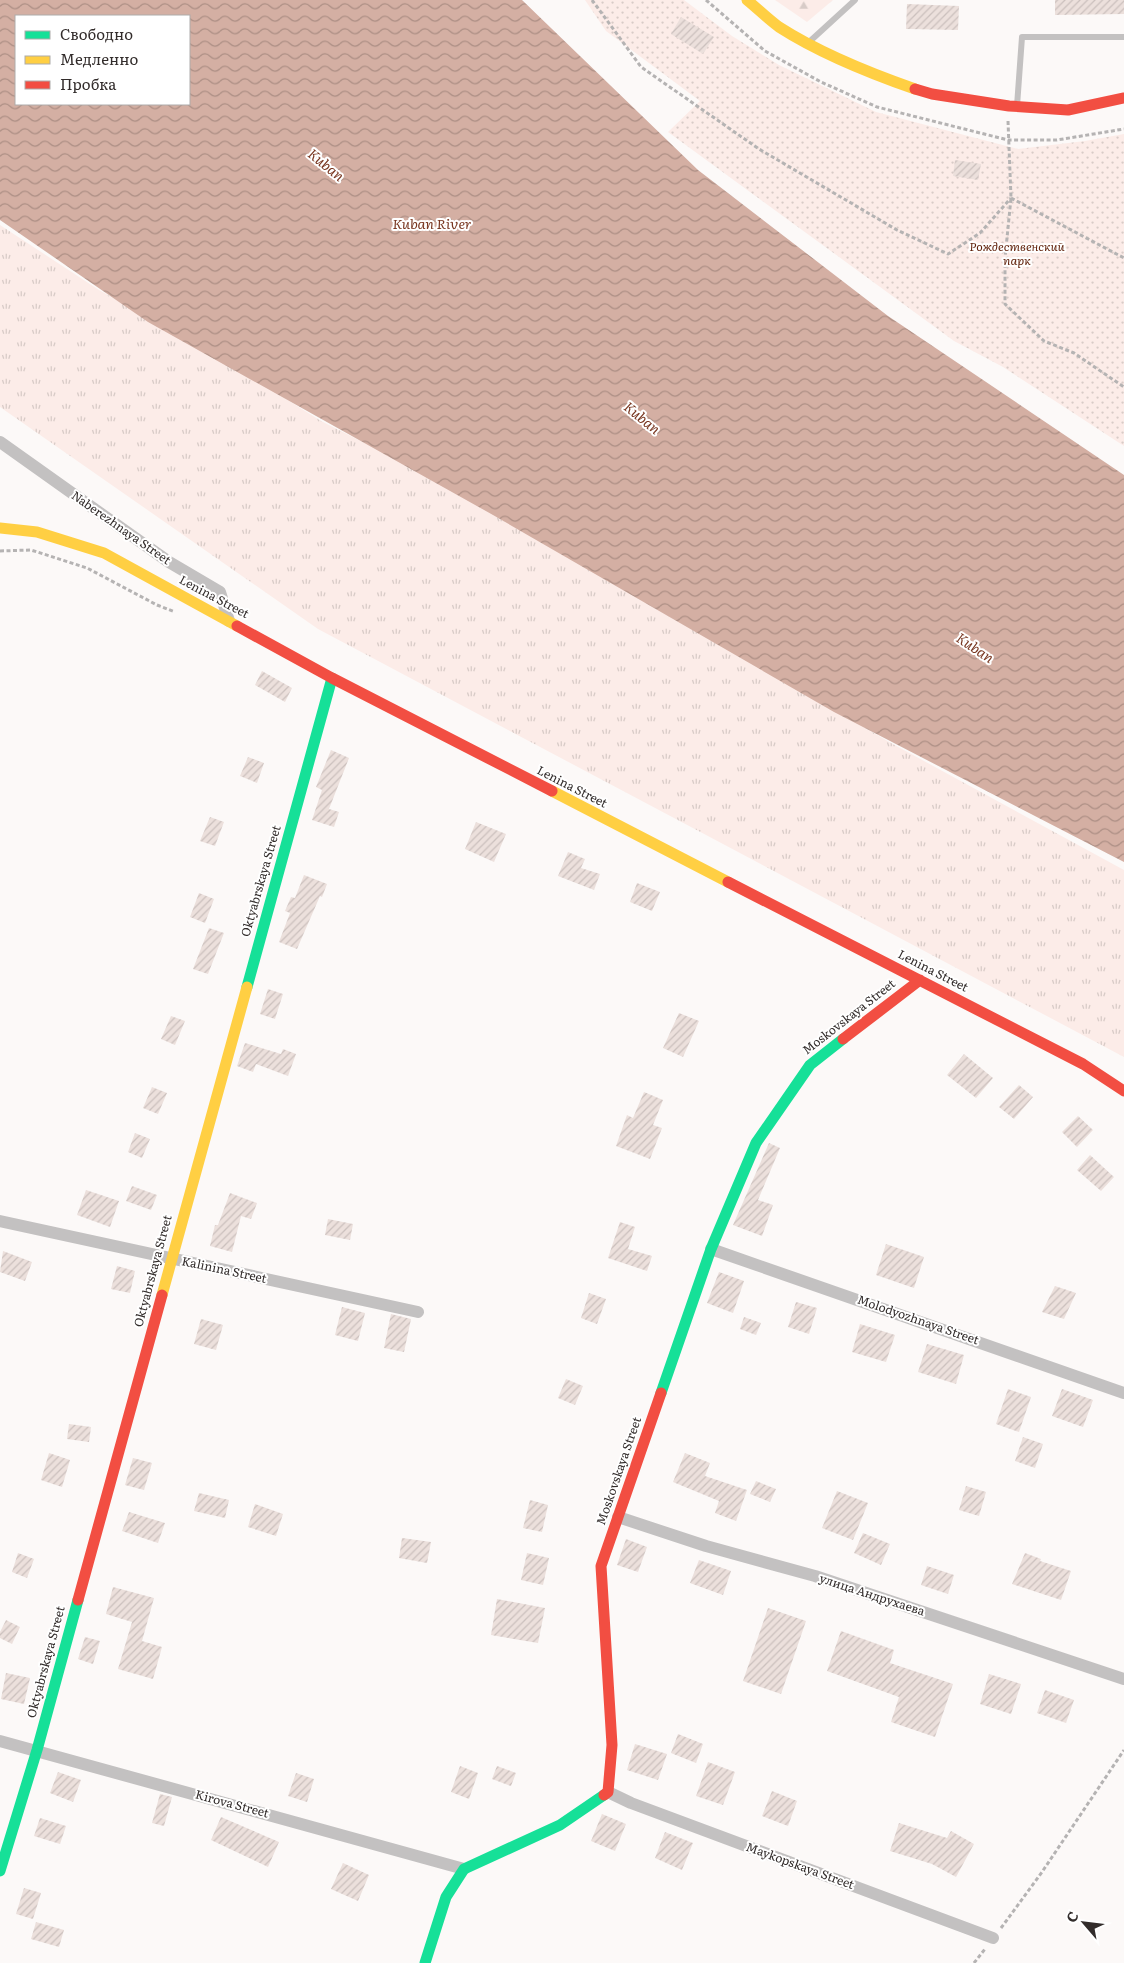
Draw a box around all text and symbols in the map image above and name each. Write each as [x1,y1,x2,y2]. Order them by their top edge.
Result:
legend [15,15,190,105]
text: Свободно [60,22,133,45]
text: Медленно [60,47,138,70]
text: Пробка [60,72,117,95]
water label: Kuban [304,143,350,185]
water label: Kuban River [392,213,472,233]
park label: Рождественский парк [969,237,1066,269]
water label: Kuban [620,396,666,438]
street label: Naberezhnaya Street [68,486,175,568]
street label: Lenina Street [176,570,253,622]
water label: Kuban [953,627,999,667]
street label: Lenina Street [534,761,611,812]
street label: Oktyabrskaya Street [236,823,285,939]
street label: Lenina Street [895,945,972,996]
street label: Moskovskaya Street [798,974,899,1058]
street label: Oktyabrskaya Street [128,1213,176,1329]
street label: Kalinina Street [180,1251,269,1287]
street label: Molodyozhnaya Street [855,1290,982,1348]
street label: Moskovskaya Street [591,1414,645,1527]
street label: улица Андрухаева [817,1568,928,1620]
street label: Oktyabrskaya Street [21,1604,69,1720]
street label: Kirova Street [193,1785,271,1822]
street label: Maykopskaya Street [744,1837,857,1893]
north arrow [1059,1898,1109,1948]
text: С [1060,1907,1083,1926]

